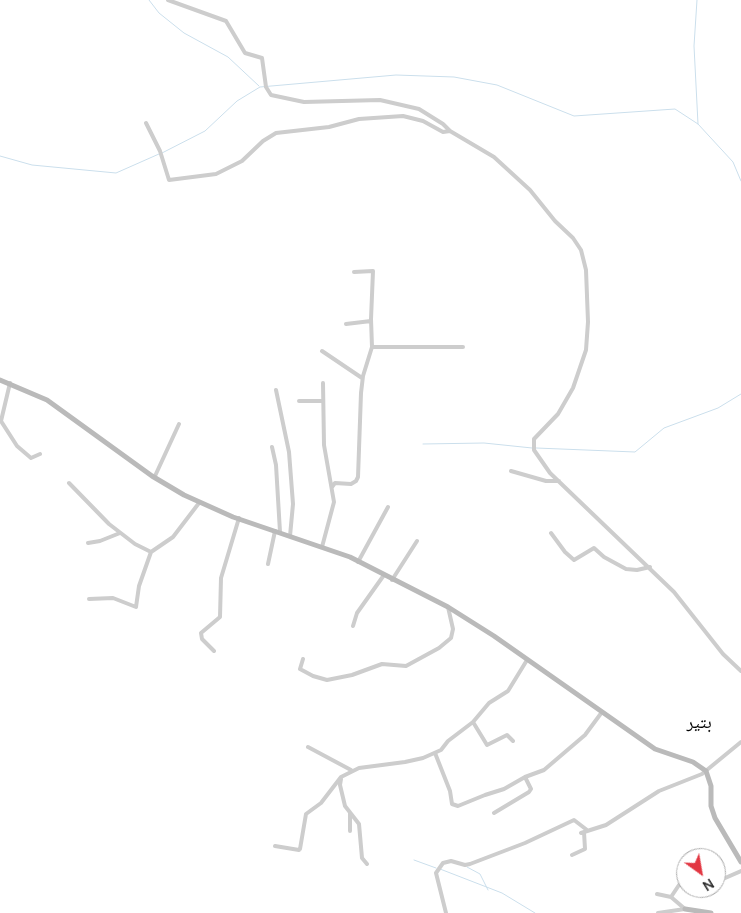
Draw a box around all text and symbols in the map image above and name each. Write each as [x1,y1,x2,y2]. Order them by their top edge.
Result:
district label: بتير [686,712,712,734]
north arrow [676,848,726,898]
text: N [699,875,718,896]

